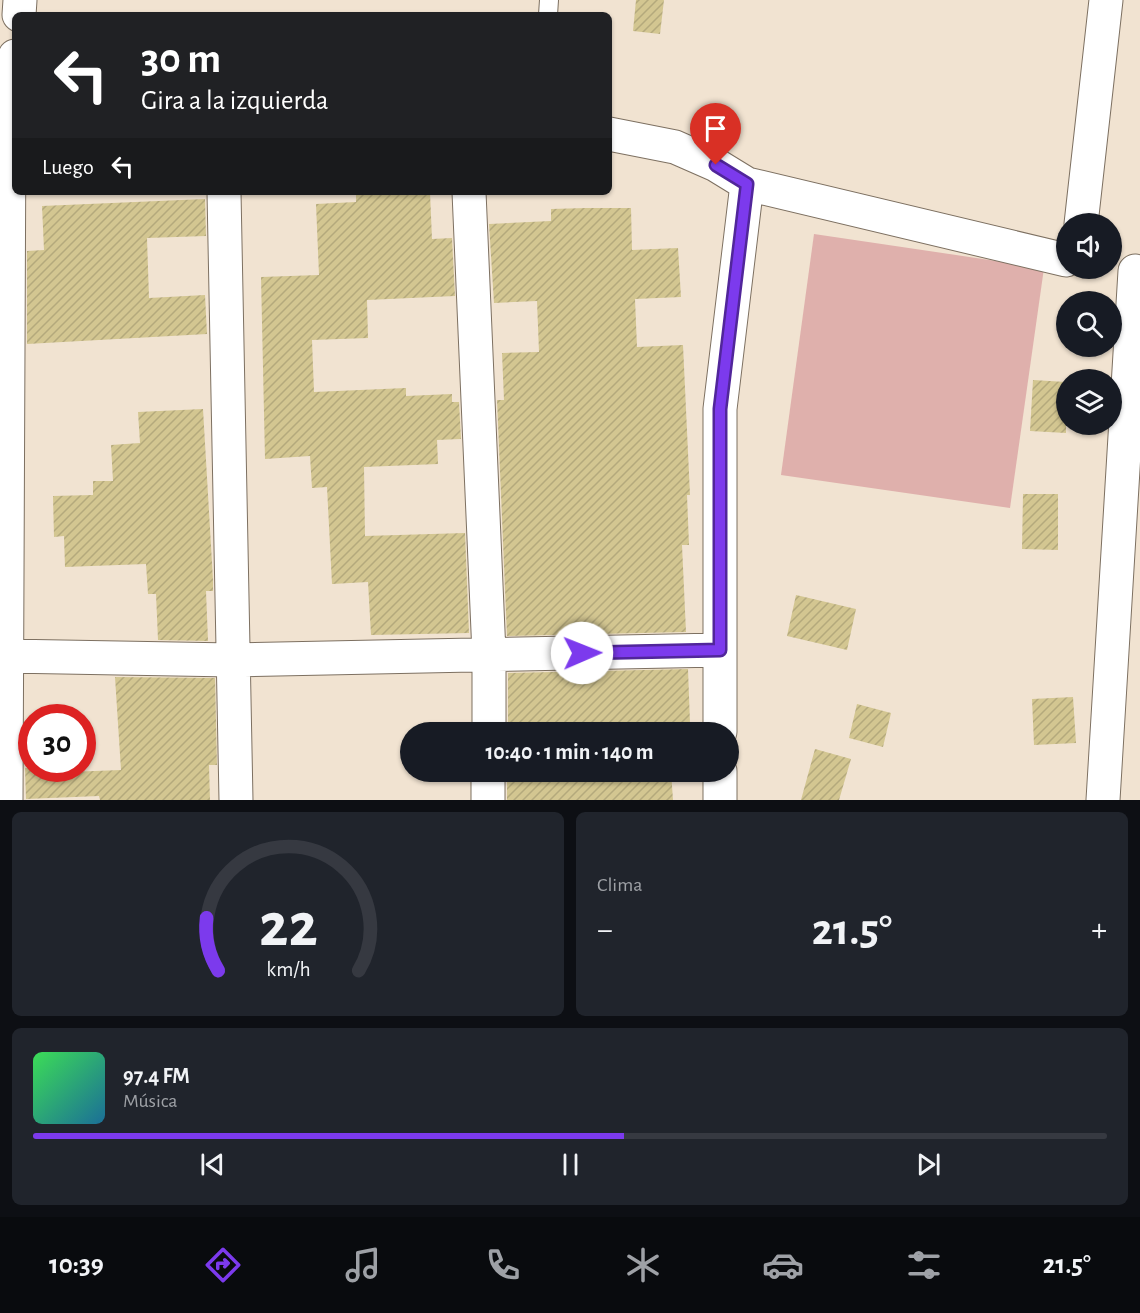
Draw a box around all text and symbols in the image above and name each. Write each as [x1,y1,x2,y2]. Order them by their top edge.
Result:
icon: left [42,36,120,114]
text: 30 m [141,38,221,80]
text: Gira a la izquierda [141,87,329,114]
pin [690,103,741,165]
icon: arrive [699,112,732,145]
icon: left [106,150,139,183]
text: Luego [42,156,94,178]
map controls [1056,213,1122,435]
button: sound [1056,213,1122,279]
button: search [1056,291,1122,357]
button: layers [1056,369,1122,435]
position arrow [550,621,614,685]
speed limit sign: 30 [18,704,96,782]
text: 10:40 · 1 min · 140 m [485,741,654,763]
text: Clima [597,875,642,895]
text: 22 [259,895,317,957]
text: 21.5° [812,908,892,953]
text: − [597,914,613,947]
text: + [1091,914,1107,947]
text: km/h [266,959,310,980]
text: 97.4 FM [123,1065,190,1087]
text: Música [123,1091,178,1111]
icon: previous [196,1148,229,1181]
icon: pause [554,1148,587,1181]
icon: next [912,1148,945,1181]
icon: directions [202,1244,244,1286]
icon: music [342,1244,384,1286]
icon: phone [482,1244,524,1286]
icon: climate [622,1244,664,1286]
icon: car [762,1244,804,1286]
icon: filters [903,1244,945,1286]
text: 10:39 [49,1251,104,1278]
text: 21.5° [1043,1251,1091,1278]

